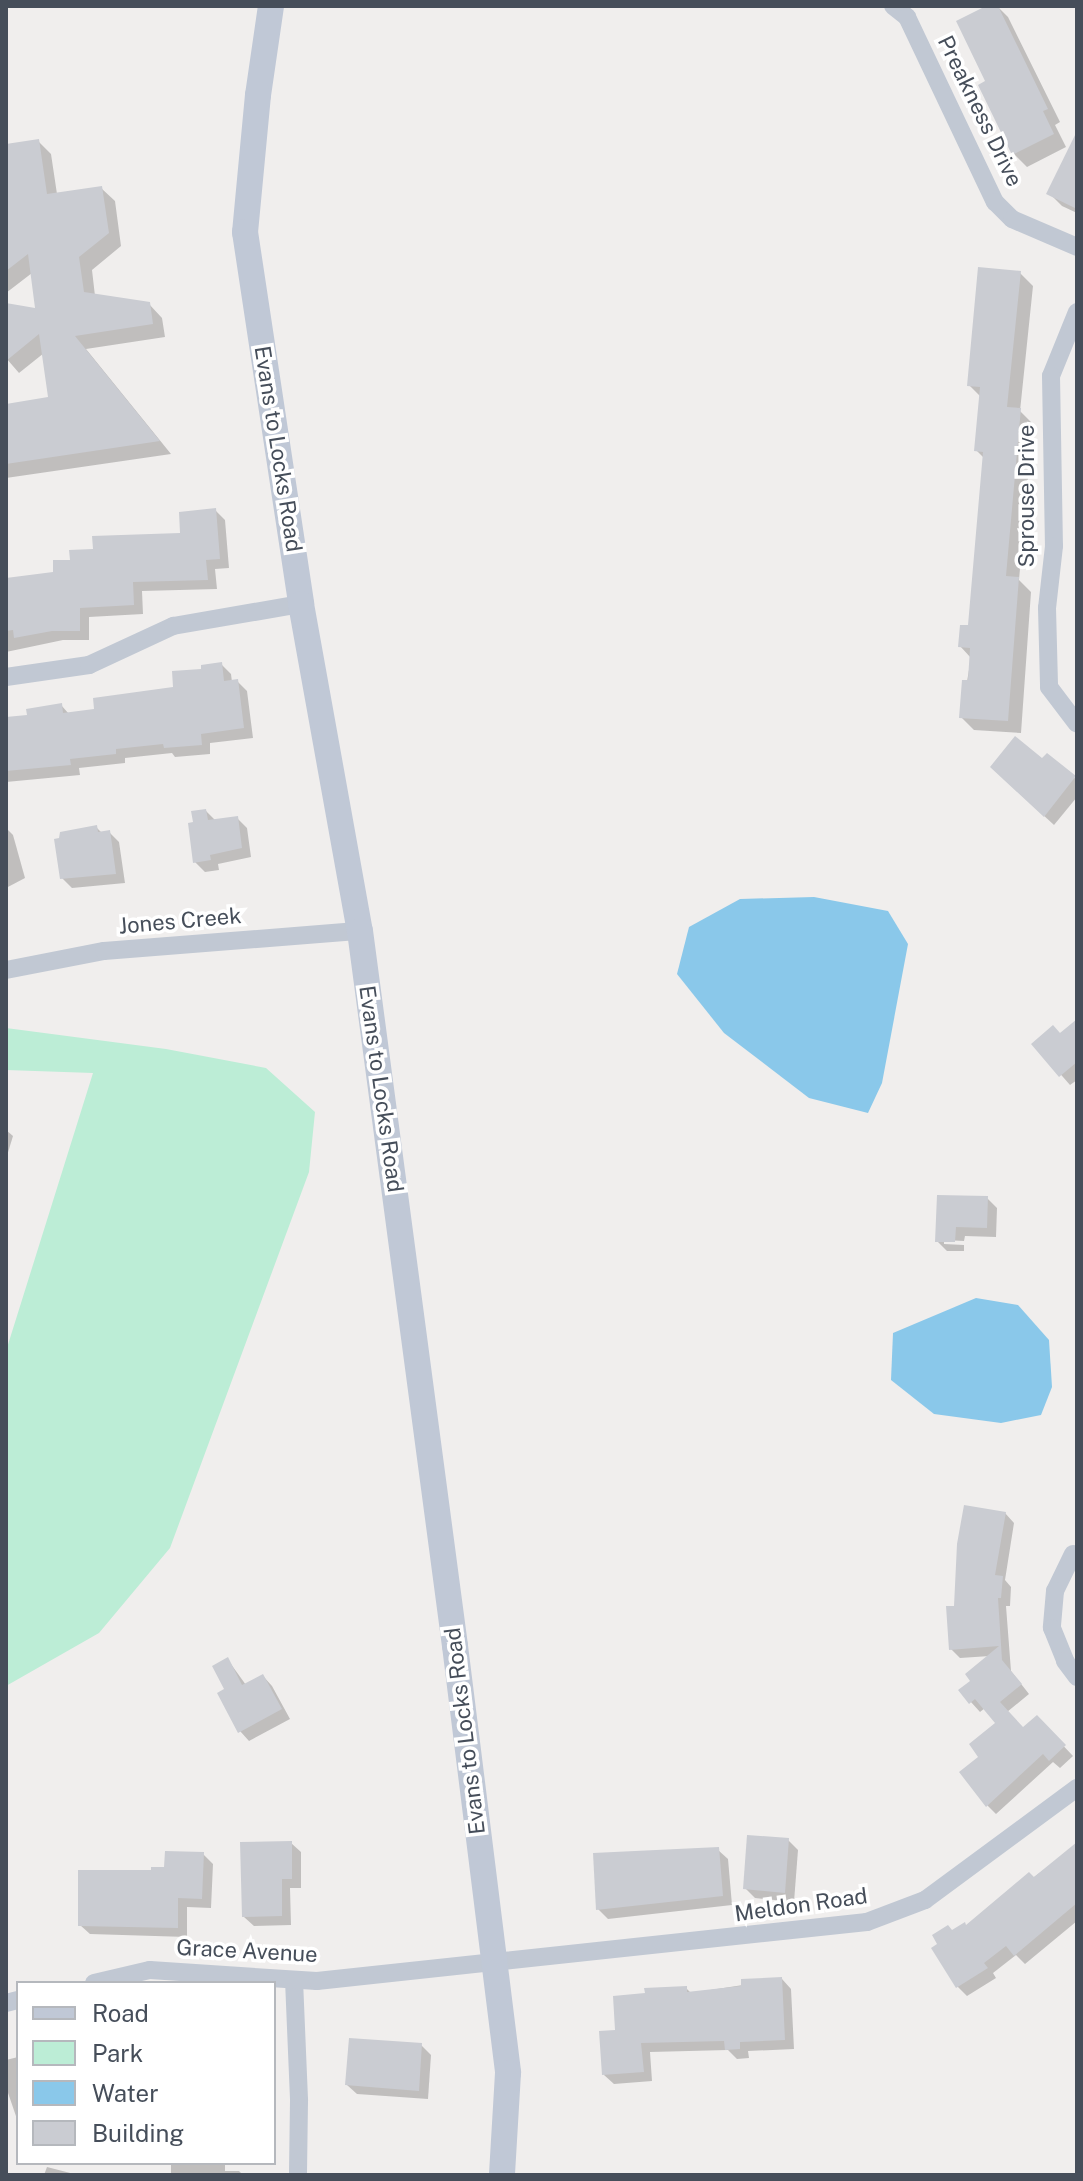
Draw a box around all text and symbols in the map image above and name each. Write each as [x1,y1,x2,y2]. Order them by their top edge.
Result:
street label: Preakness Drive [932,31,1028,191]
street label: Evans to Locks Road [249,344,307,554]
street label: Sprouse Drive [1014,424,1040,568]
street label: Jones Creek [117,902,243,940]
street label: Evans to Locks Road [353,984,409,1194]
street label: Evans to Locks Road [439,1626,491,1836]
street label: Meldon Road [733,1883,869,1927]
street label: Grace Avenue [176,1934,318,1968]
legend [16,1981,276,2165]
text: Road [92,1999,149,2027]
text: Park [92,2039,143,2067]
text: Water [92,2079,159,2107]
text: Building [92,2119,184,2147]

